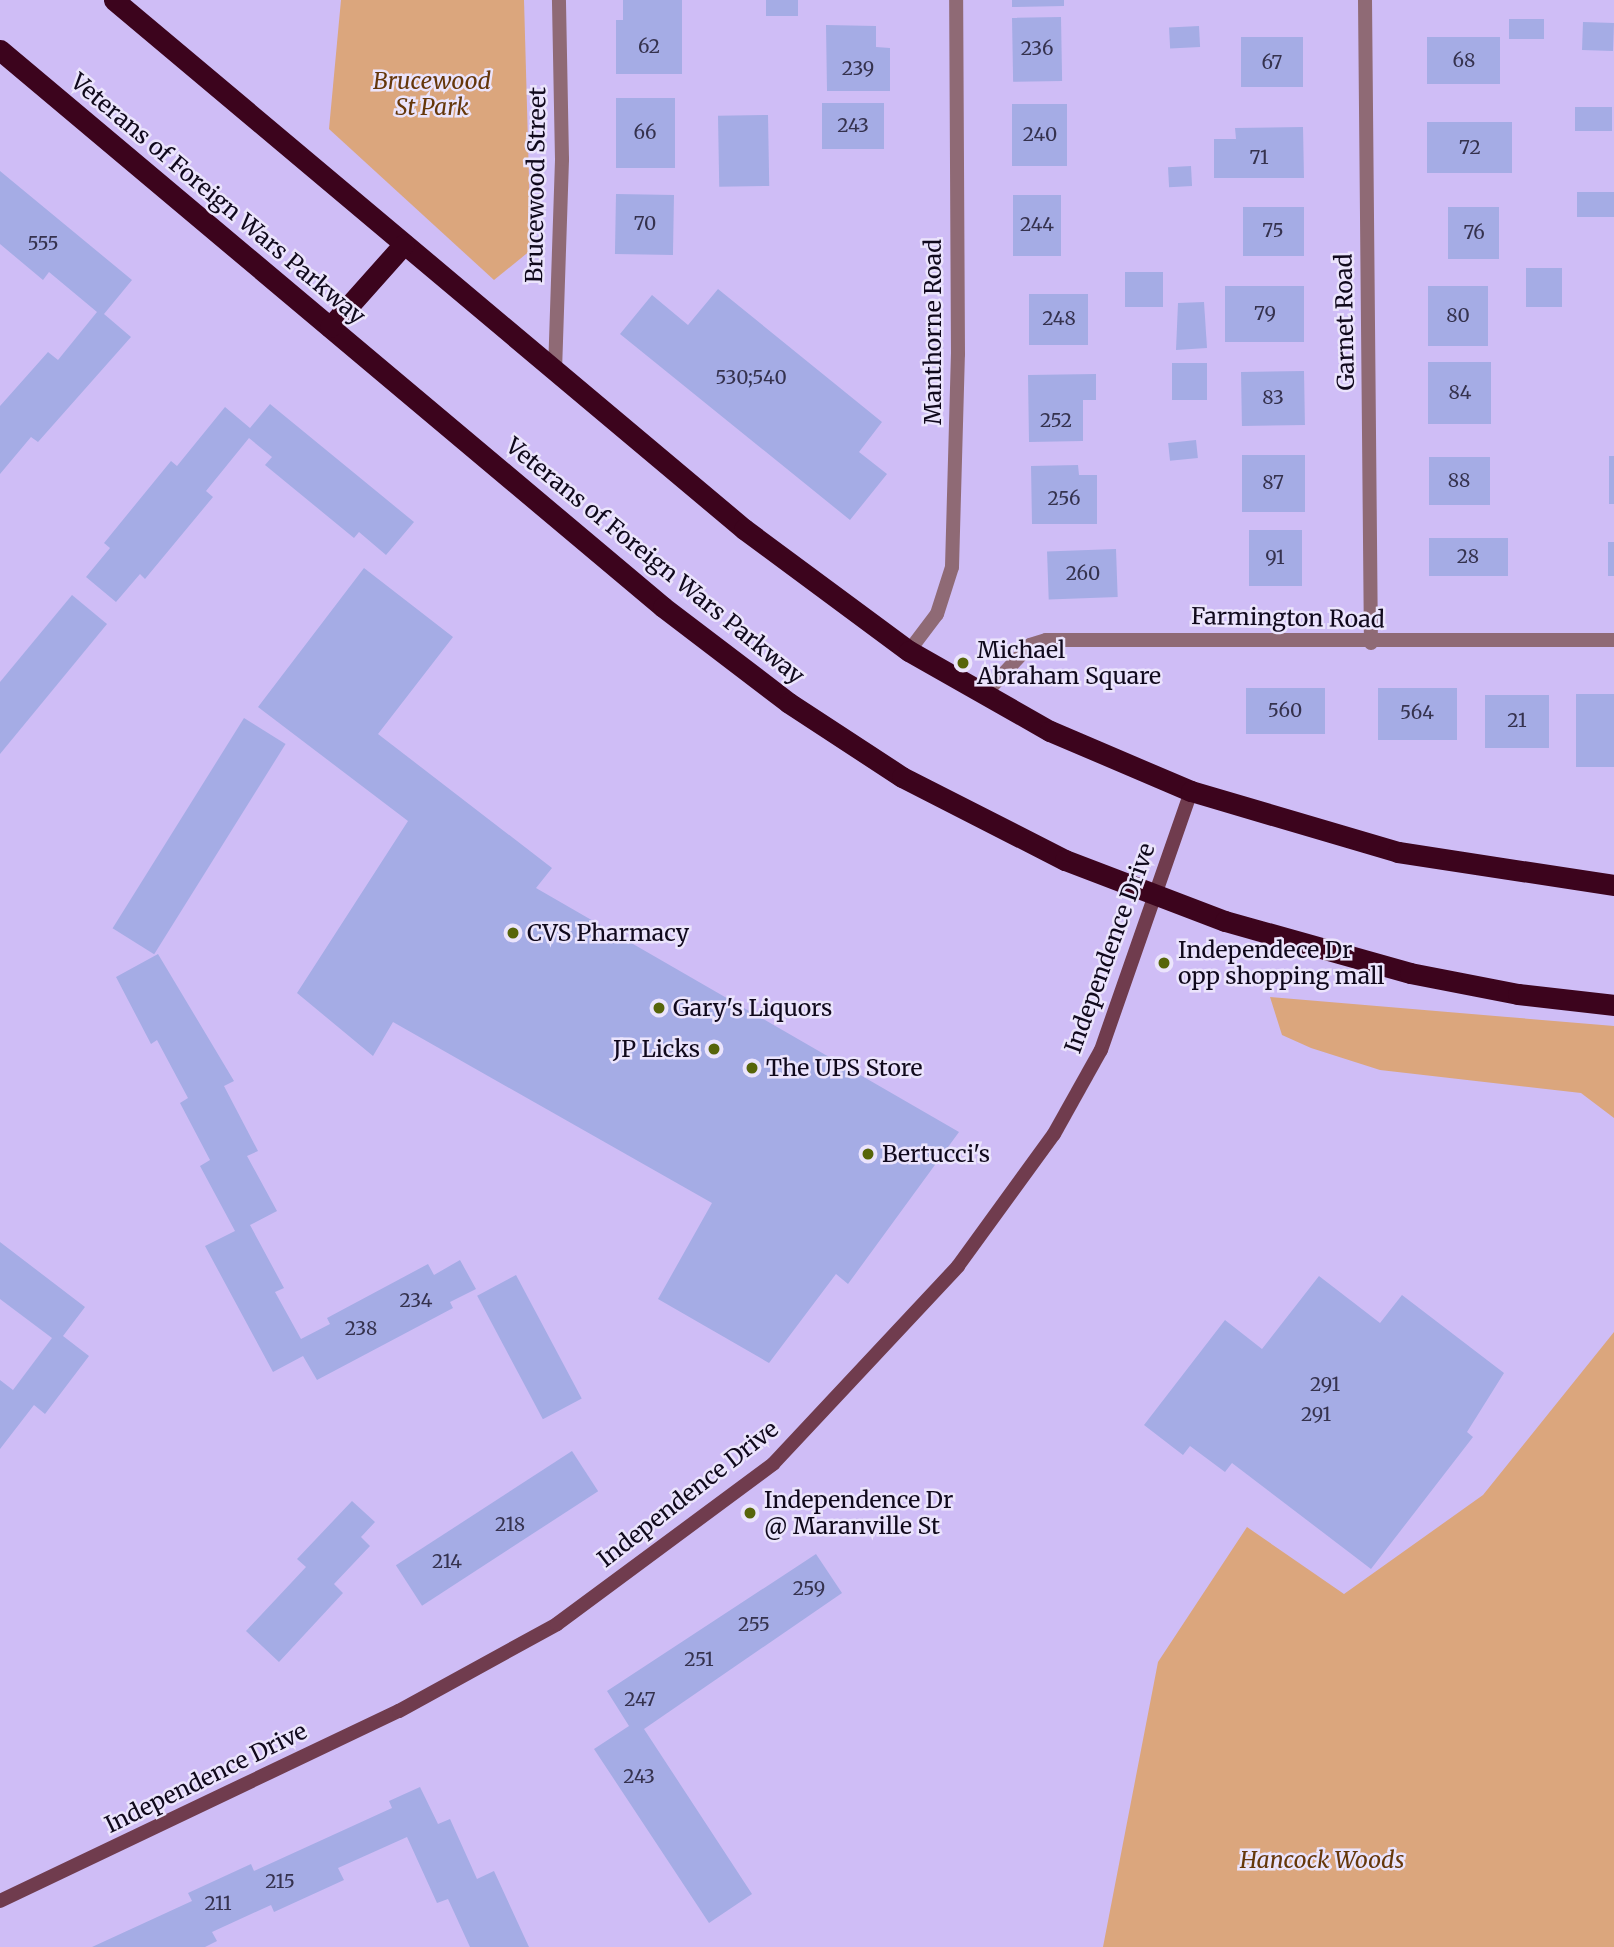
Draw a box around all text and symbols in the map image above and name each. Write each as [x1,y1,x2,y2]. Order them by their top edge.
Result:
house number: 62 [638,36,660,58]
house number: 236 [1021,38,1053,60]
house number: 68 [1453,50,1475,72]
house number: 67 [1262,52,1282,74]
house number: 239 [842,58,874,80]
park label: Brucewood St Park [373,67,491,121]
street label: Veterans of Foreign Wars Parkway [65,68,371,330]
street label: Brucewood Street [520,87,552,283]
house number: 243 [837,115,869,137]
house number: 66 [634,122,656,144]
house number: 240 [1023,124,1057,146]
house number: 72 [1459,137,1481,159]
house number: 71 [1249,147,1269,169]
house number: 70 [634,213,656,235]
house number: 244 [1020,214,1054,236]
house number: 75 [1262,220,1284,242]
house number: 76 [1463,222,1485,244]
house number: 555 [27,233,59,255]
street label: Manthorne Road [919,239,947,425]
street label: Garnet Road [1330,253,1360,391]
house number: 79 [1254,303,1276,325]
house number: 80 [1446,305,1470,327]
house number: 248 [1042,308,1076,330]
house number: 530;540 [715,367,787,389]
house number: 84 [1449,382,1471,404]
house number: 83 [1262,387,1284,409]
house number: 252 [1040,410,1072,432]
street label: Veterans of Foreign Wars Parkway [500,432,810,690]
house number: 88 [1448,470,1470,492]
house number: 87 [1262,472,1284,494]
house number: 256 [1048,488,1080,510]
house number: 28 [1457,546,1479,568]
house number: 91 [1265,547,1285,569]
house number: 260 [1066,563,1100,585]
street label: Farmington Road [1191,603,1385,633]
place label: Michael Abraham Square [977,636,1161,690]
marker: Michael Abraham Square [955,655,971,671]
house number: 560 [1268,700,1302,722]
house number: 564 [1400,702,1434,724]
house number: 21 [1507,710,1527,732]
street label: Independence Drive [1059,839,1161,1057]
place label: CVS Pharmacy [527,919,689,947]
marker: CVS Pharmacy [505,925,521,941]
place label: Independece Dr opp shopping mall [1178,936,1384,990]
marker: Independece Dr opp shopping mall [1156,955,1172,971]
place label: Gary's Liquors [673,994,832,1022]
marker: Gary's Liquors [651,1000,667,1016]
place label: JP Licks [613,1035,700,1063]
marker: JP Licks [706,1041,722,1057]
place label: The UPS Store [766,1054,923,1082]
marker: The UPS Store [744,1060,760,1076]
place label: Bertucci's [882,1140,990,1168]
marker: Bertucci's [860,1146,876,1162]
house number: 234 [400,1290,432,1312]
house number: 238 [345,1318,377,1340]
house number: 291 [1310,1374,1340,1396]
house number: 291 [1301,1404,1331,1426]
street label: Independence Drive [592,1415,784,1573]
place label: Independence Dr @ Maranville St [764,1486,953,1540]
marker: Independence Dr @ Maranville St [742,1505,758,1521]
house number: 218 [495,1514,525,1536]
house number: 214 [432,1551,462,1573]
house number: 259 [793,1578,825,1600]
house number: 255 [738,1614,770,1636]
house number: 251 [684,1649,714,1671]
house number: 247 [624,1689,656,1711]
street label: Independence Drive [100,1717,312,1839]
house number: 243 [623,1766,655,1788]
park label: Hancock Woods [1240,1846,1404,1874]
house number: 215 [265,1871,295,1893]
house number: 211 [204,1893,232,1915]

